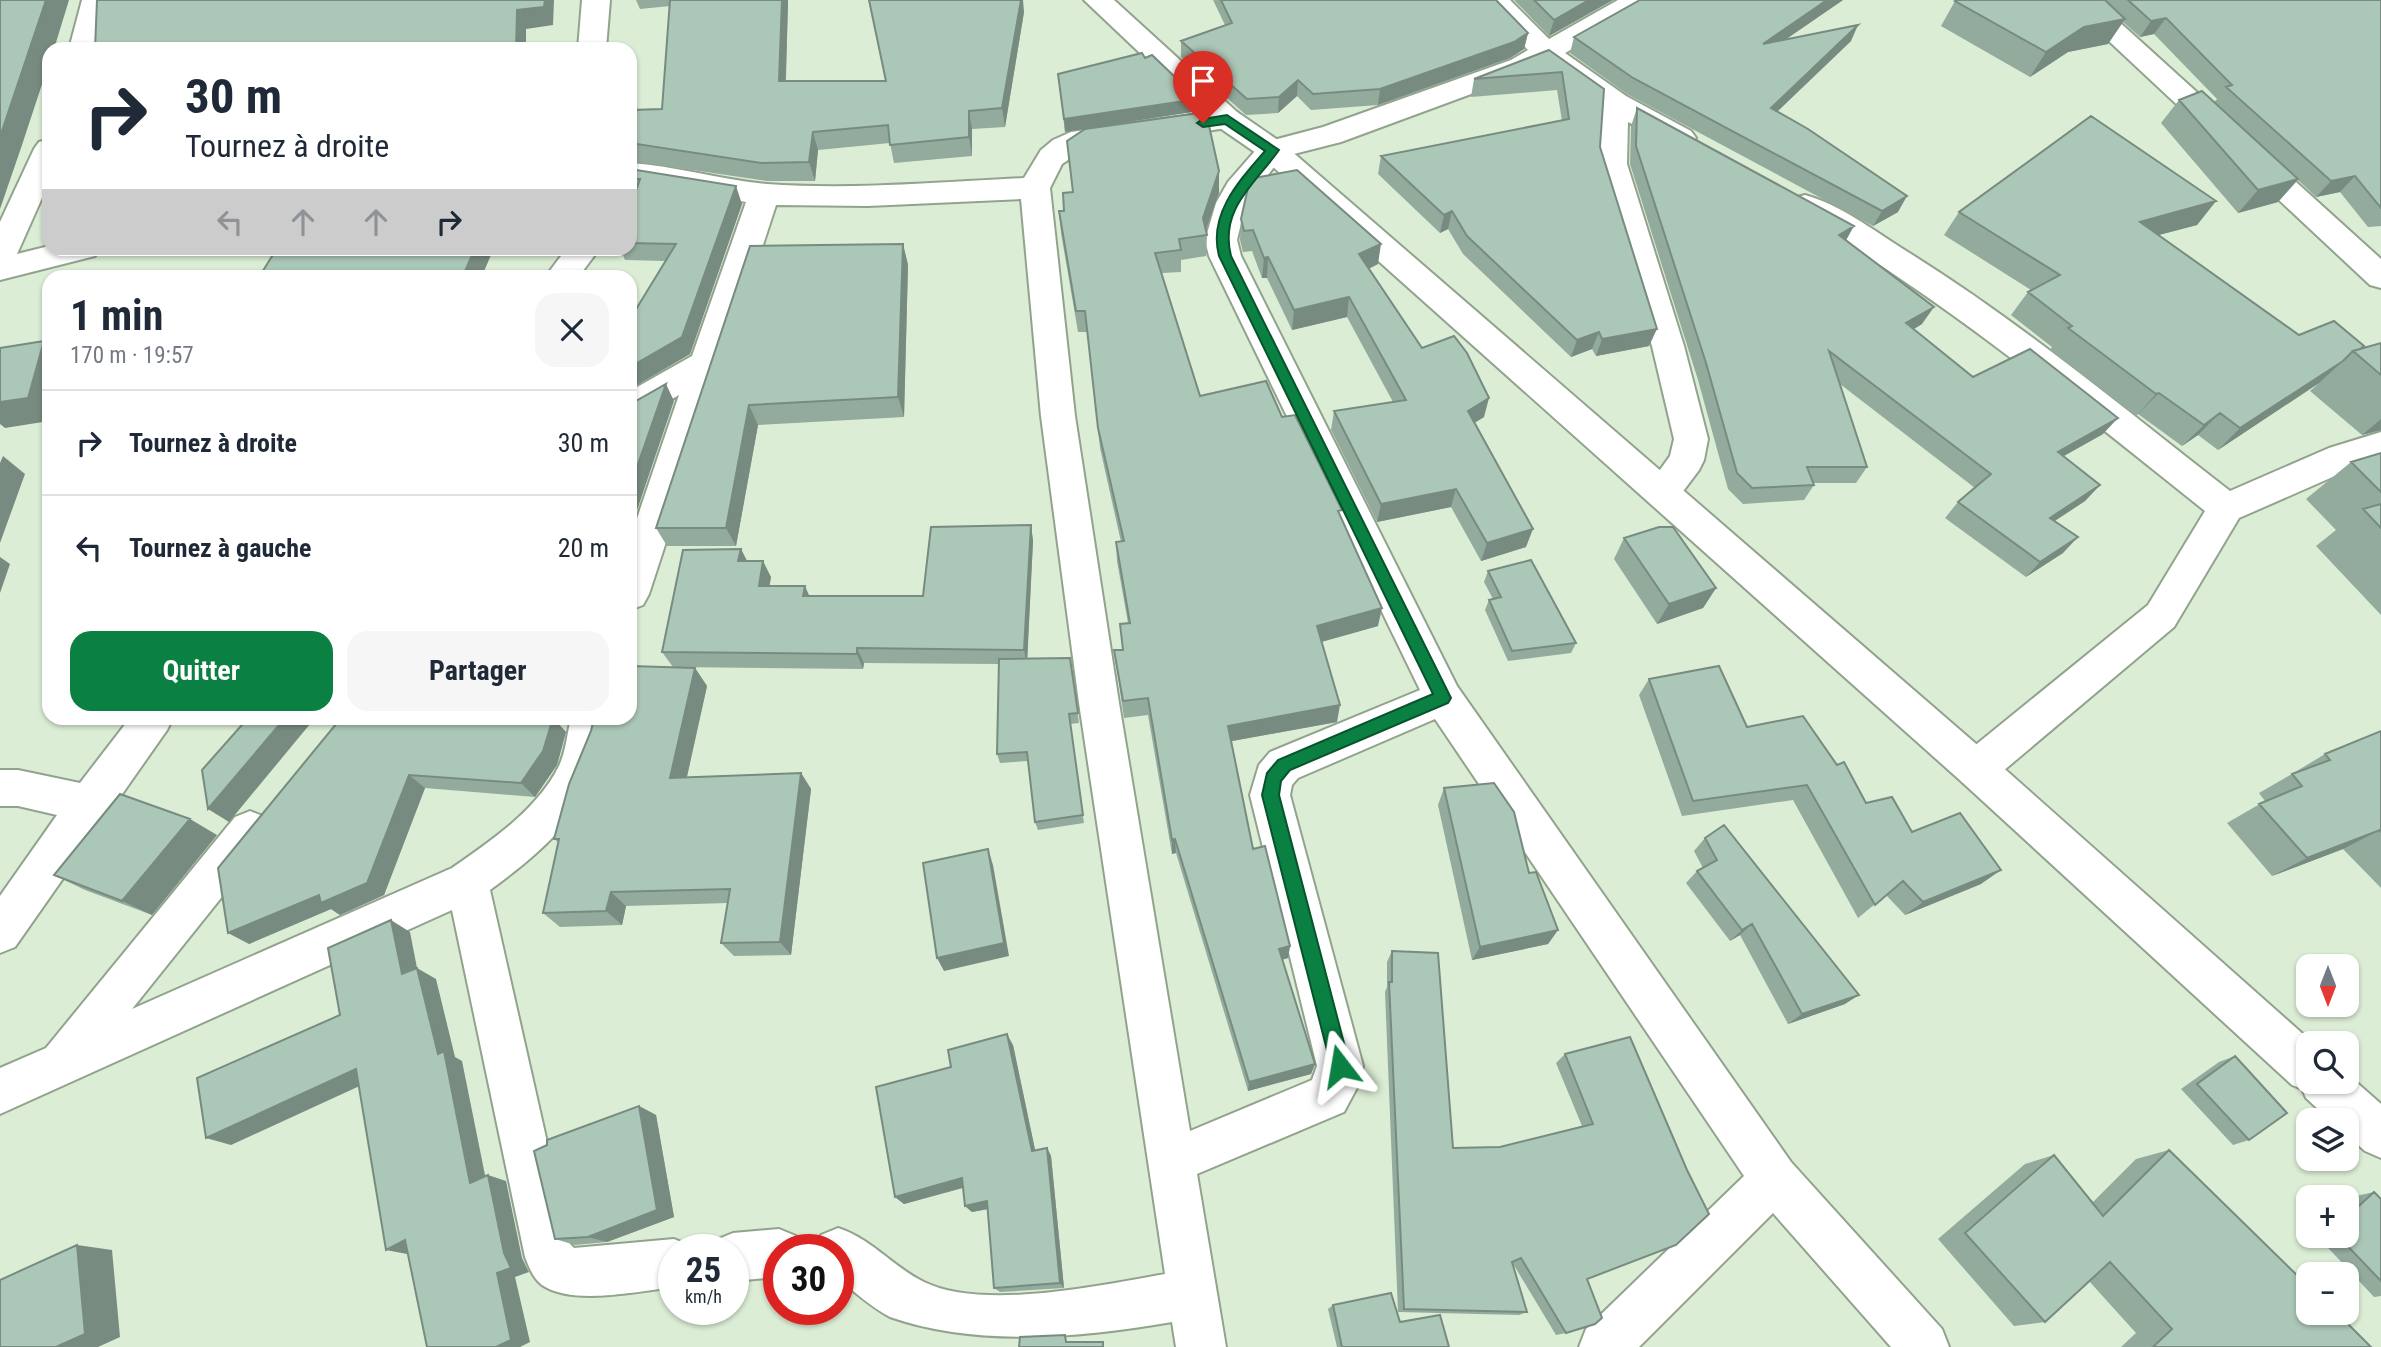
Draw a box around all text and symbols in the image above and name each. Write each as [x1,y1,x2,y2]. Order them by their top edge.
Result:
pin [1173,51,1233,123]
icon: arrive [1184,62,1222,100]
text: 30 m [185,68,282,125]
icon: right [70,70,161,161]
text: Tournez à droite [185,127,389,165]
icon: left [211,203,249,241]
icon: ahead [284,203,322,241]
icon: ahead [357,203,395,241]
icon: right [430,203,468,241]
text: 1 min [70,291,163,340]
button: close [535,293,609,367]
text: 170 m · 19:57 [70,342,194,369]
icon: right [70,424,108,462]
text: Tournez à droite [129,428,297,458]
text: 30 m [558,428,609,458]
icon: left [70,529,108,567]
text: Tournez à gauche [129,533,311,563]
text: 20 m [558,533,609,563]
button: Quitter [70,631,333,711]
button: Partager [347,631,609,711]
north arrow [2296,954,2359,1017]
map controls [2296,954,2359,1325]
position arrow [1303,1029,1377,1103]
button: search [2296,1031,2359,1094]
button: layers [2296,1108,2359,1171]
button: + [2296,1185,2359,1248]
speed limit sign: 30 [763,1234,854,1325]
text: 25 [686,1250,721,1291]
button: − [2296,1262,2359,1325]
text: km/h [685,1286,722,1307]

